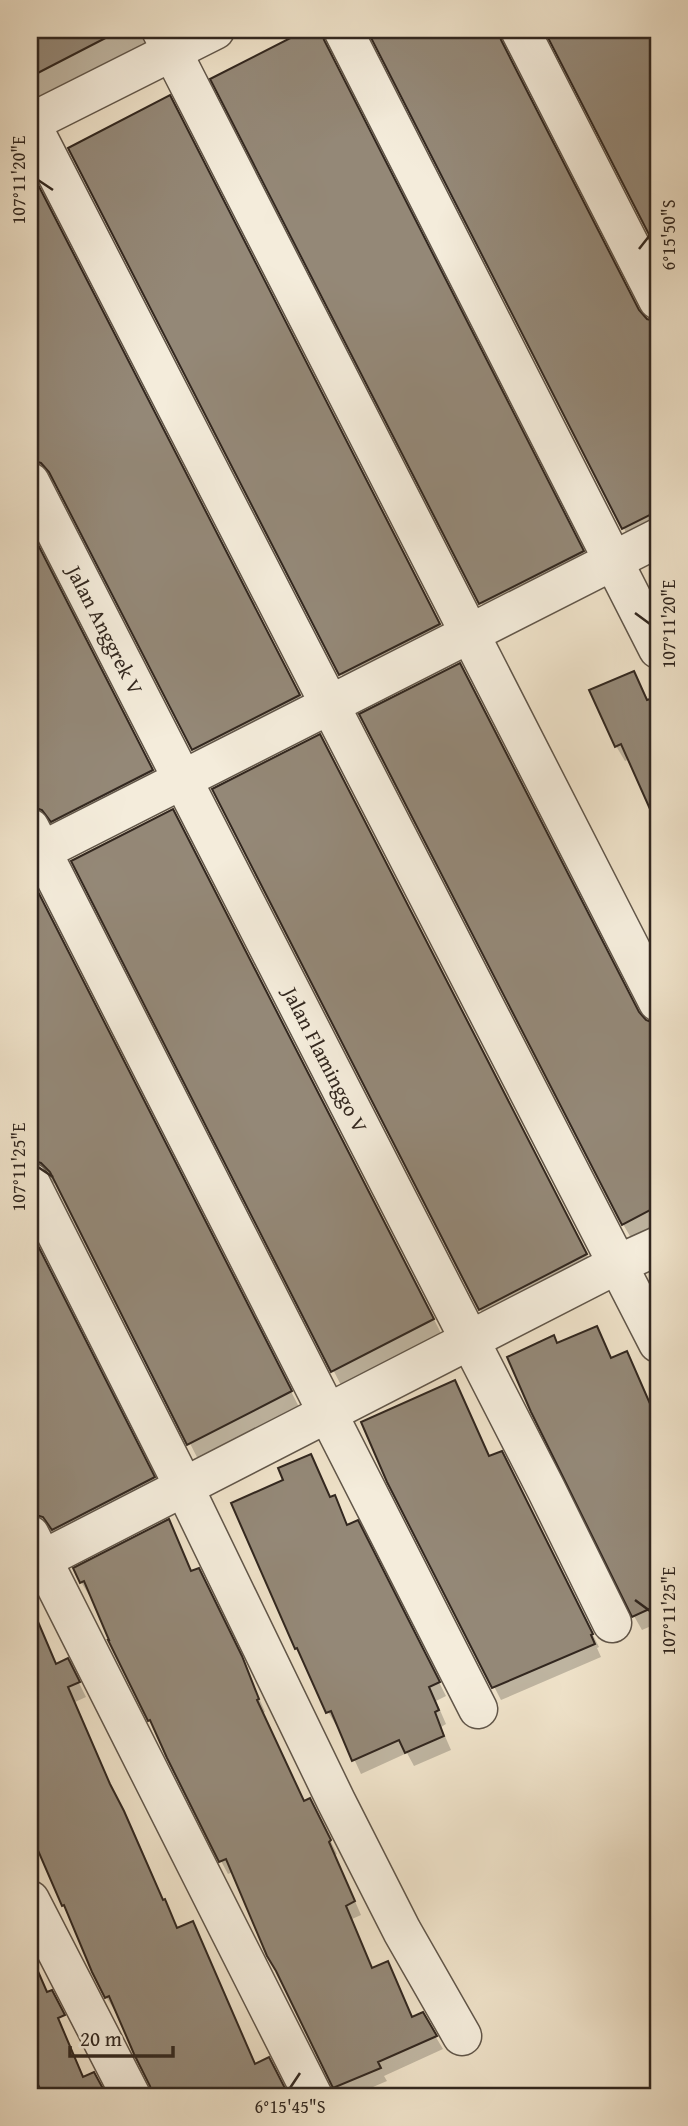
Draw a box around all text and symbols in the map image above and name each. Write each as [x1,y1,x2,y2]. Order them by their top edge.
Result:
text: 107°11'20"E [5,136,32,224]
text: 6°15'50"S [655,199,682,271]
street label: Jalan Anggrek V [58,557,152,700]
text: 107°11'20"E [655,580,682,668]
street label: Jalan Flaminggo V [274,979,376,1138]
text: 107°11'25"E [5,1123,32,1211]
text: 107°11'25"E [655,1567,682,1655]
scale bar [70,2014,173,2058]
text: 20 m [80,2023,122,2054]
text: 6°15'45"S [254,2093,326,2120]

